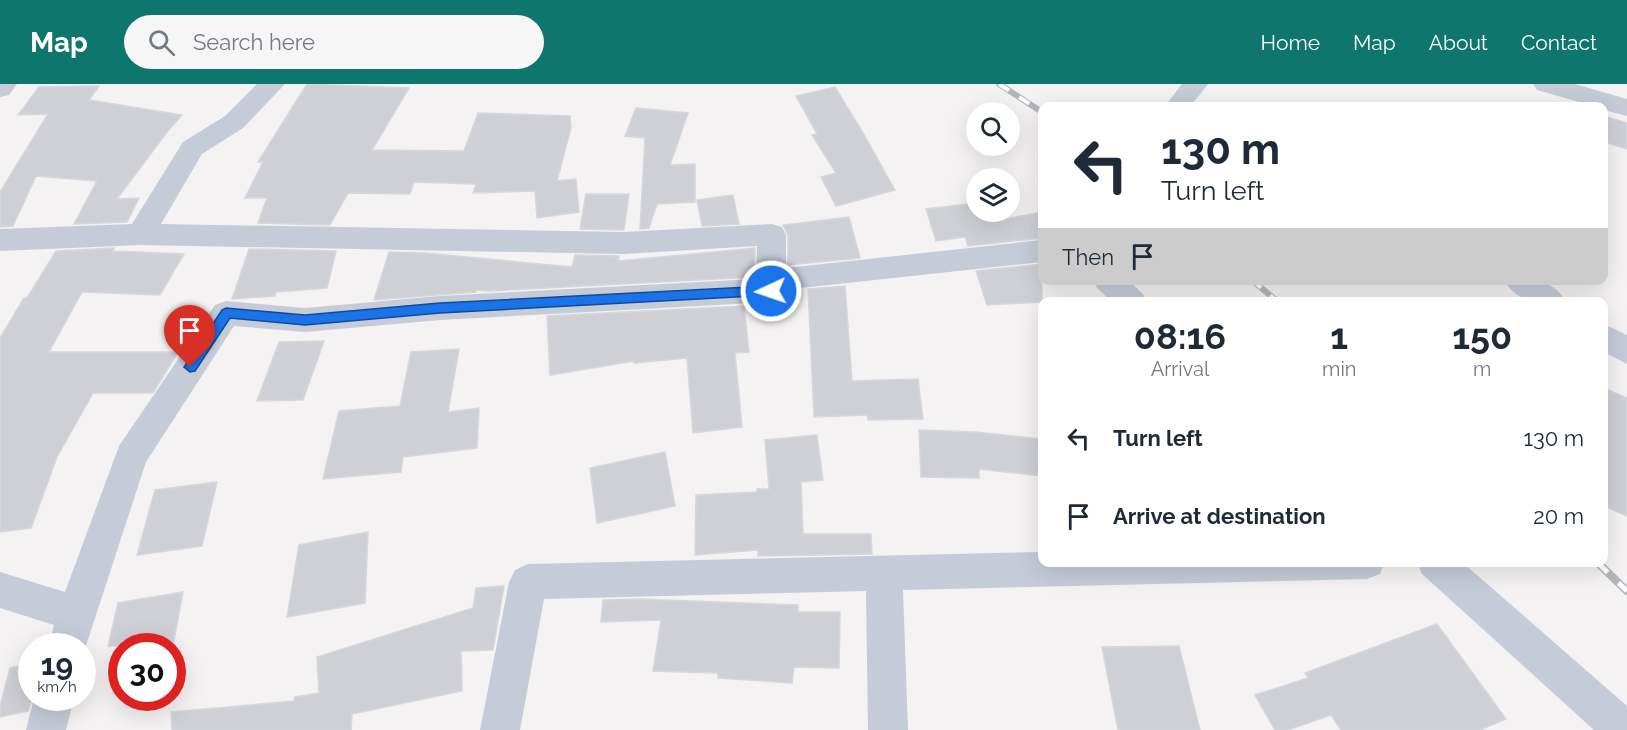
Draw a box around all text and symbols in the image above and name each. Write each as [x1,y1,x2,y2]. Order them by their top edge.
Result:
search box [124,15,544,69]
text: Map [30,26,88,59]
icon: search [145,26,178,59]
text: Search here [193,29,315,55]
text: Home [1261,30,1320,55]
text: Map [1353,30,1396,55]
text: About [1429,30,1488,55]
text: Contact [1521,30,1597,55]
map controls [966,102,1020,222]
button: search [966,102,1020,156]
text: 130 m [1161,125,1280,174]
icon: left [1062,126,1140,204]
button: layers [966,168,1020,222]
text: Turn left [1161,175,1264,206]
icon: arrive [1126,240,1159,273]
text: Then [1062,244,1114,270]
position arrow [739,259,803,323]
pin [164,305,215,367]
icon: arrive [173,314,206,347]
text: 08:16 [1134,315,1226,357]
text: 1 [1330,315,1348,357]
text: 150 [1452,315,1512,357]
text: Arrival [1151,357,1209,381]
text: min [1322,357,1356,381]
text: m [1473,357,1491,381]
icon: left [1062,422,1095,455]
text: Turn left [1113,425,1203,451]
text: 130 m [1524,425,1584,451]
icon: arrive [1062,500,1095,533]
text: Arrive at destination [1113,503,1326,529]
text: 20 m [1533,503,1584,529]
speed limit sign: 30 [108,633,186,711]
text: 19 [41,647,73,682]
text: km/h [37,678,77,696]

